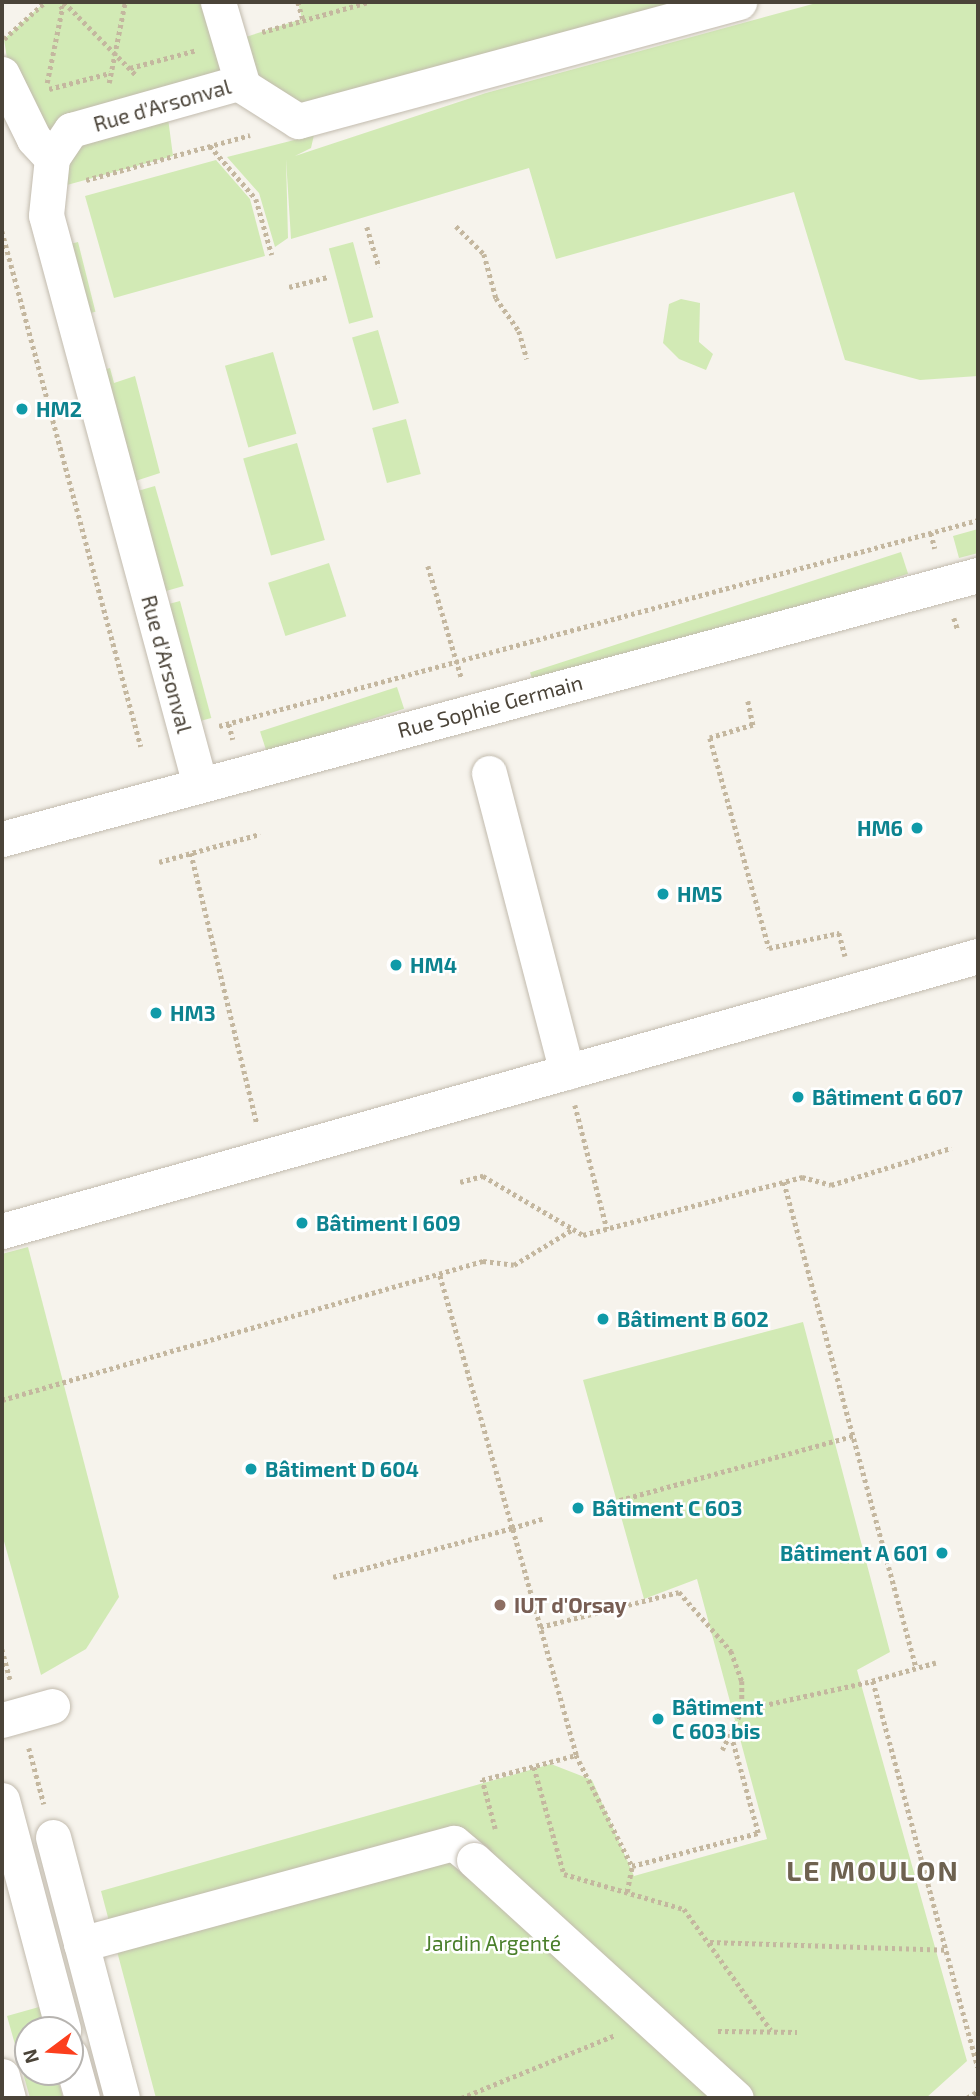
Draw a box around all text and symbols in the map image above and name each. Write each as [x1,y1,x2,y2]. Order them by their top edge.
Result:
street label: Rue d'Arsonval [90,73,234,137]
place label: HM2 [36,396,82,422]
marker: HM2 [14,401,30,417]
street label: Rue d'Arsonval [137,592,197,736]
street label: Rue Sophie Germain [395,669,585,743]
place label: HM6 [857,815,903,841]
marker: HM6 [909,820,925,836]
place label: HM5 [677,881,722,907]
marker: HM5 [655,886,671,902]
place label: HM4 [410,952,457,978]
marker: HM4 [388,957,404,973]
place label: HM3 [170,1000,216,1026]
marker: HM3 [148,1005,164,1021]
place label: Bâtiment G 607 [812,1084,963,1110]
marker: Bâtiment G 607 [790,1089,806,1105]
place label: Bâtiment I 609 [316,1210,461,1236]
marker: Bâtiment I 609 [294,1215,310,1231]
place label: Bâtiment B 602 [617,1306,769,1332]
marker: Bâtiment B 602 [595,1311,611,1327]
place label: Bâtiment D 604 [265,1456,419,1482]
marker: Bâtiment D 604 [243,1461,259,1477]
place label: Bâtiment C 603 [592,1495,742,1521]
marker: Bâtiment C 603 [570,1500,586,1516]
place label: Bâtiment A 601 [779,1540,928,1566]
marker: Bâtiment A 601 [934,1545,950,1561]
place label: IUT d'Orsay [514,1592,627,1618]
marker: IUT d'Orsay [492,1597,508,1613]
place label: Bâtiment C 603 bis [672,1694,763,1744]
marker: Bâtiment C 603 bis [650,1711,666,1727]
district label: LE MOULON [787,1853,959,1887]
park label: Jardin Argenté [425,1930,561,1956]
north arrow [14,2016,84,2086]
text: N [17,2047,43,2066]

